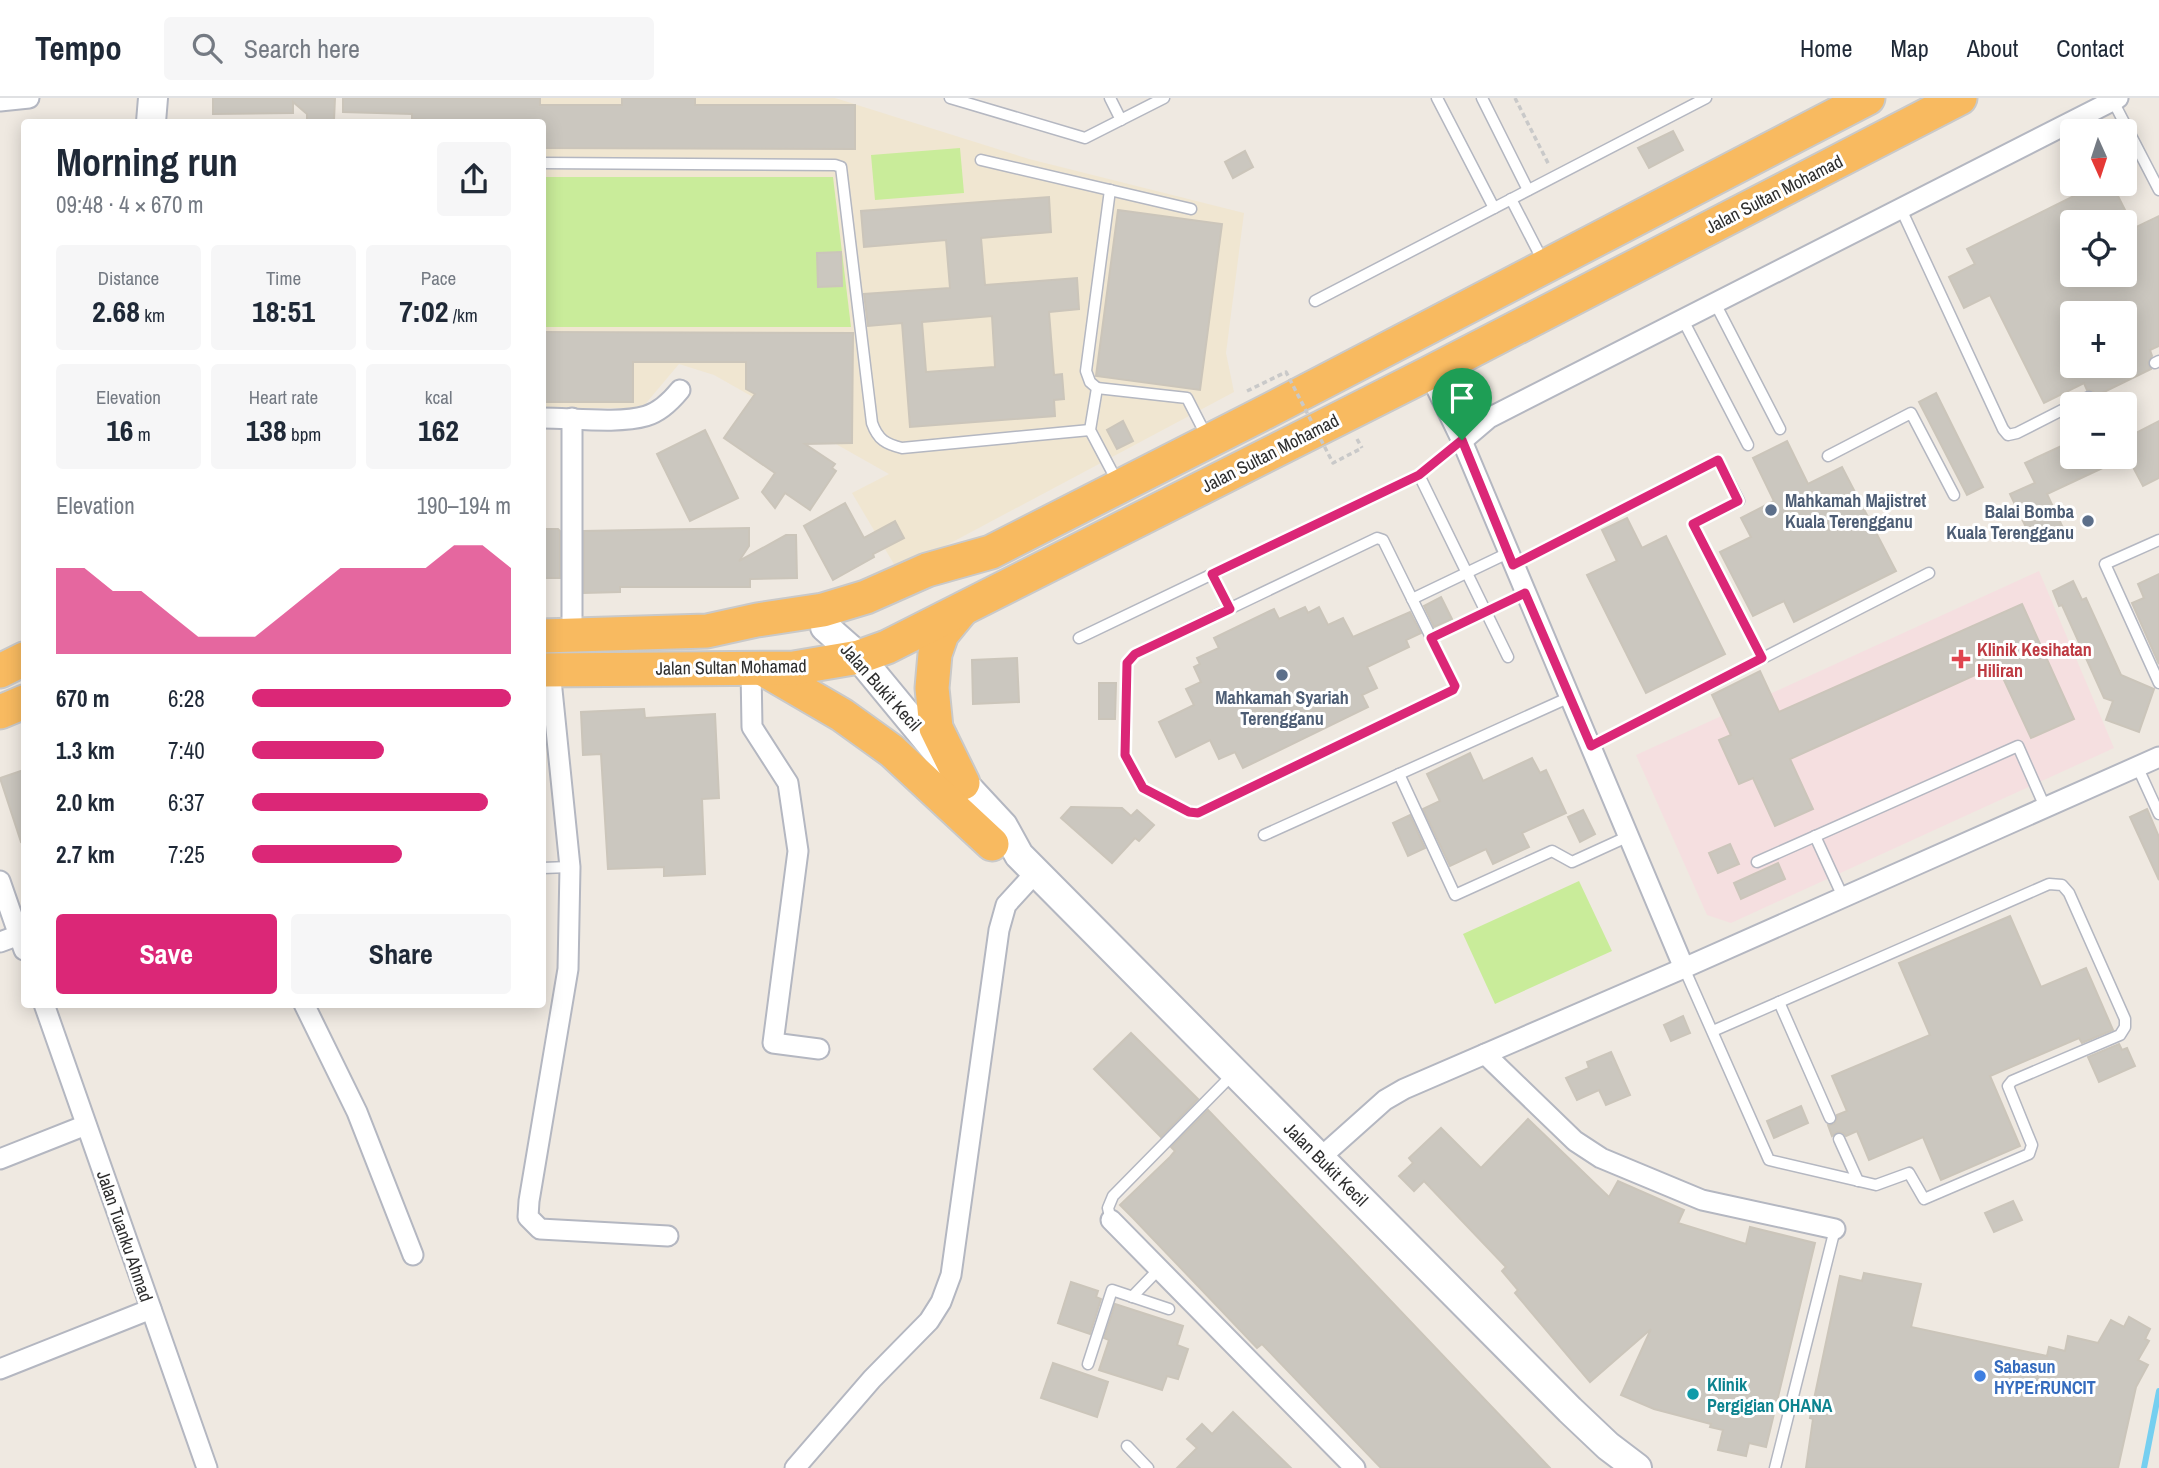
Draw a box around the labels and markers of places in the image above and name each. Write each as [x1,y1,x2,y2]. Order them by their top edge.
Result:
pin [1432,368,1492,440]
place label: Mahkamah Majistret Kuala Terengganu [1785,488,1926,534]
place label: Balai Bomba Kuala Terengganu [1946,499,2075,545]
marker: Mahkamah Majistret Kuala Terengganu [1763,502,1779,518]
marker: Balai Bomba Kuala Terengganu [2080,513,2096,529]
place label: Klinik Kesihatan Hiliran [1977,637,2092,683]
marker: Klinik Kesihatan Hiliran [1951,649,1971,669]
marker: Mahkamah Syariah Terengganu [1274,667,1290,683]
place label: Mahkamah Syariah Terengganu [1215,685,1349,731]
place label: Sabasun HYPErRUNCIT [1994,1354,2096,1400]
marker: Sabasun HYPErRUNCIT [1972,1368,1988,1384]
place label: Klinik Pergigian OHANA [1707,1372,1833,1418]
marker: Klinik Pergigian OHANA [1685,1386,1701,1402]

